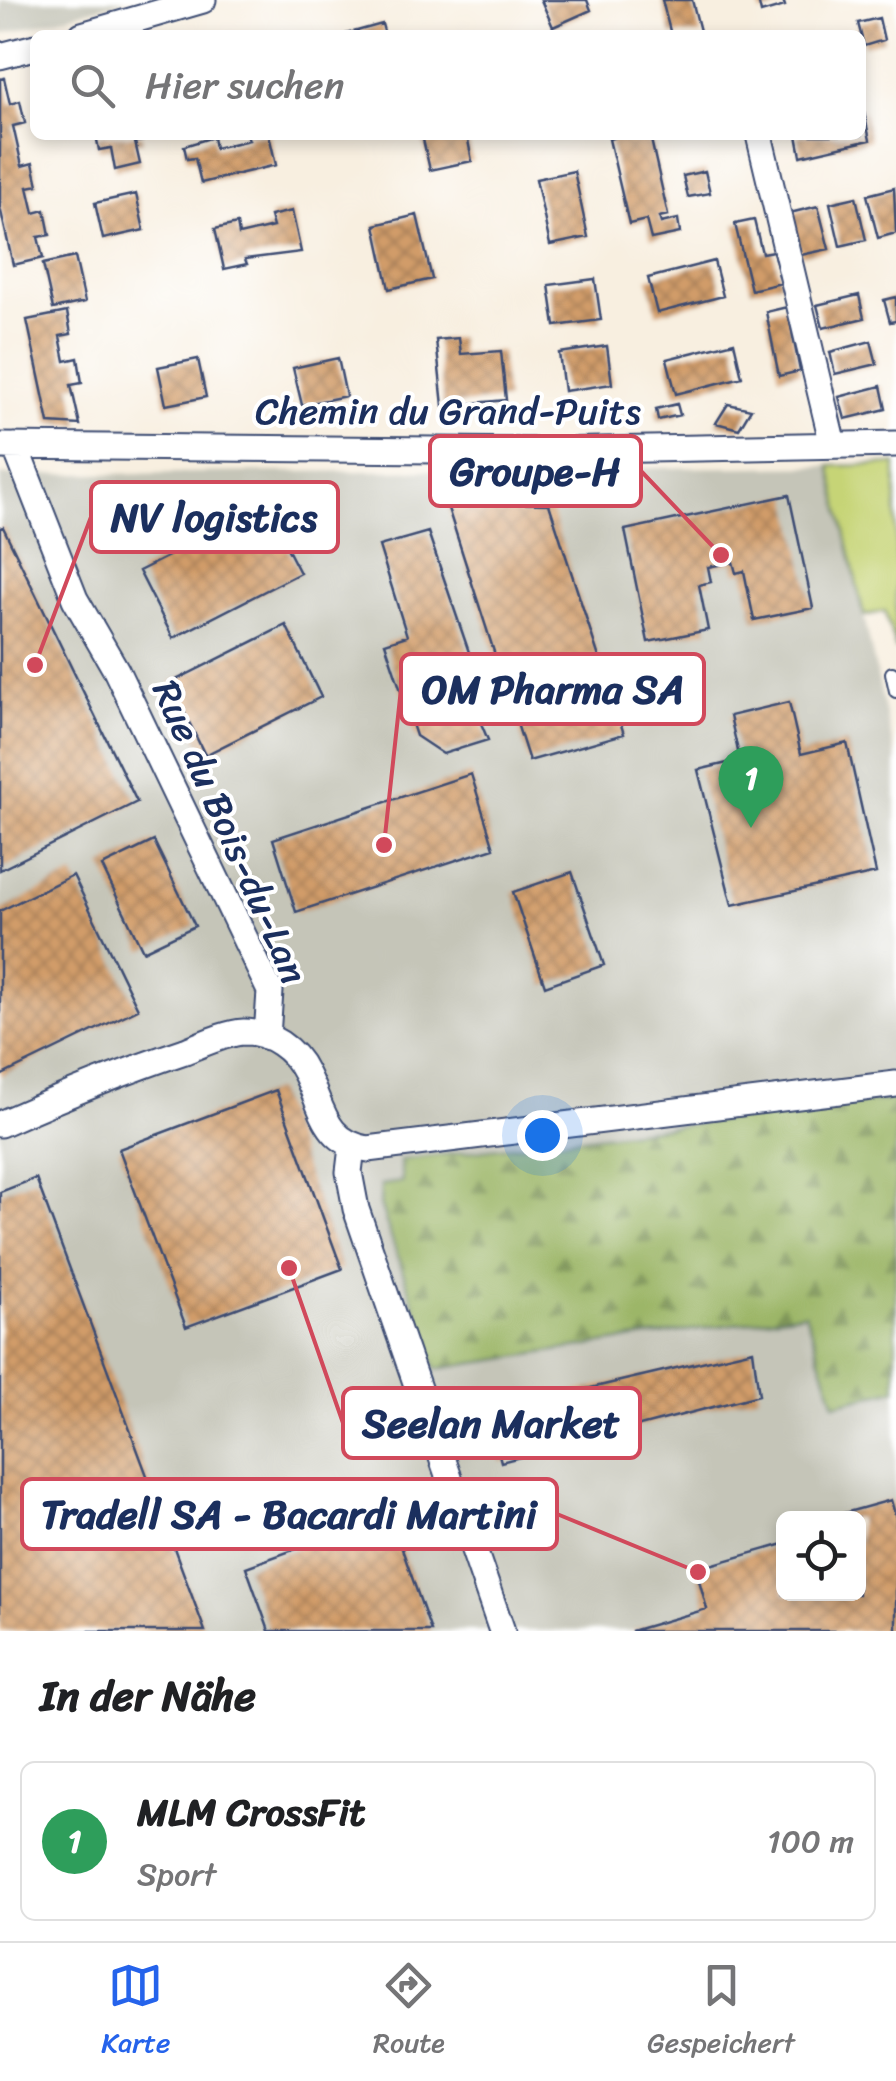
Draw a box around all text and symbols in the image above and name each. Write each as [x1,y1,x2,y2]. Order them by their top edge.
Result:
search box [30,30,866,140]
text: Hier suchen [145,52,344,119]
icon: search [65,58,120,113]
street label: Chemin du Grand-Puits [255,378,641,445]
callout: Groupe-H [430,436,641,506]
text: Groupe-H [450,436,621,507]
callout: NV logistics [91,482,338,552]
text: NV logistics [110,482,318,553]
callout: OM Pharma SA [401,654,704,724]
text: OM Pharma SA [422,654,684,725]
street label: Rue du Bois-du-Lan [133,669,327,995]
pin: 1 [718,746,784,828]
your location [517,1110,568,1161]
callout: Seelan Market [343,1388,640,1458]
text: Seelan Market [361,1388,621,1459]
callout: Tradell SA - Bacardi Martini [22,1479,557,1549]
text: Tradell SA - Bacardi Martini [41,1479,539,1550]
map controls [776,1511,866,1601]
button: locate [776,1511,866,1601]
text: In der Nähe [40,1659,256,1733]
text: MLM CrossFit [137,1779,366,1846]
text: 1 [68,1813,81,1870]
text: 100 m [767,1813,854,1870]
text: Sport [137,1846,216,1903]
tab: Karte [101,1958,170,2067]
tab: Route [373,1958,445,2067]
tab: Gespeichert [647,1958,795,2067]

